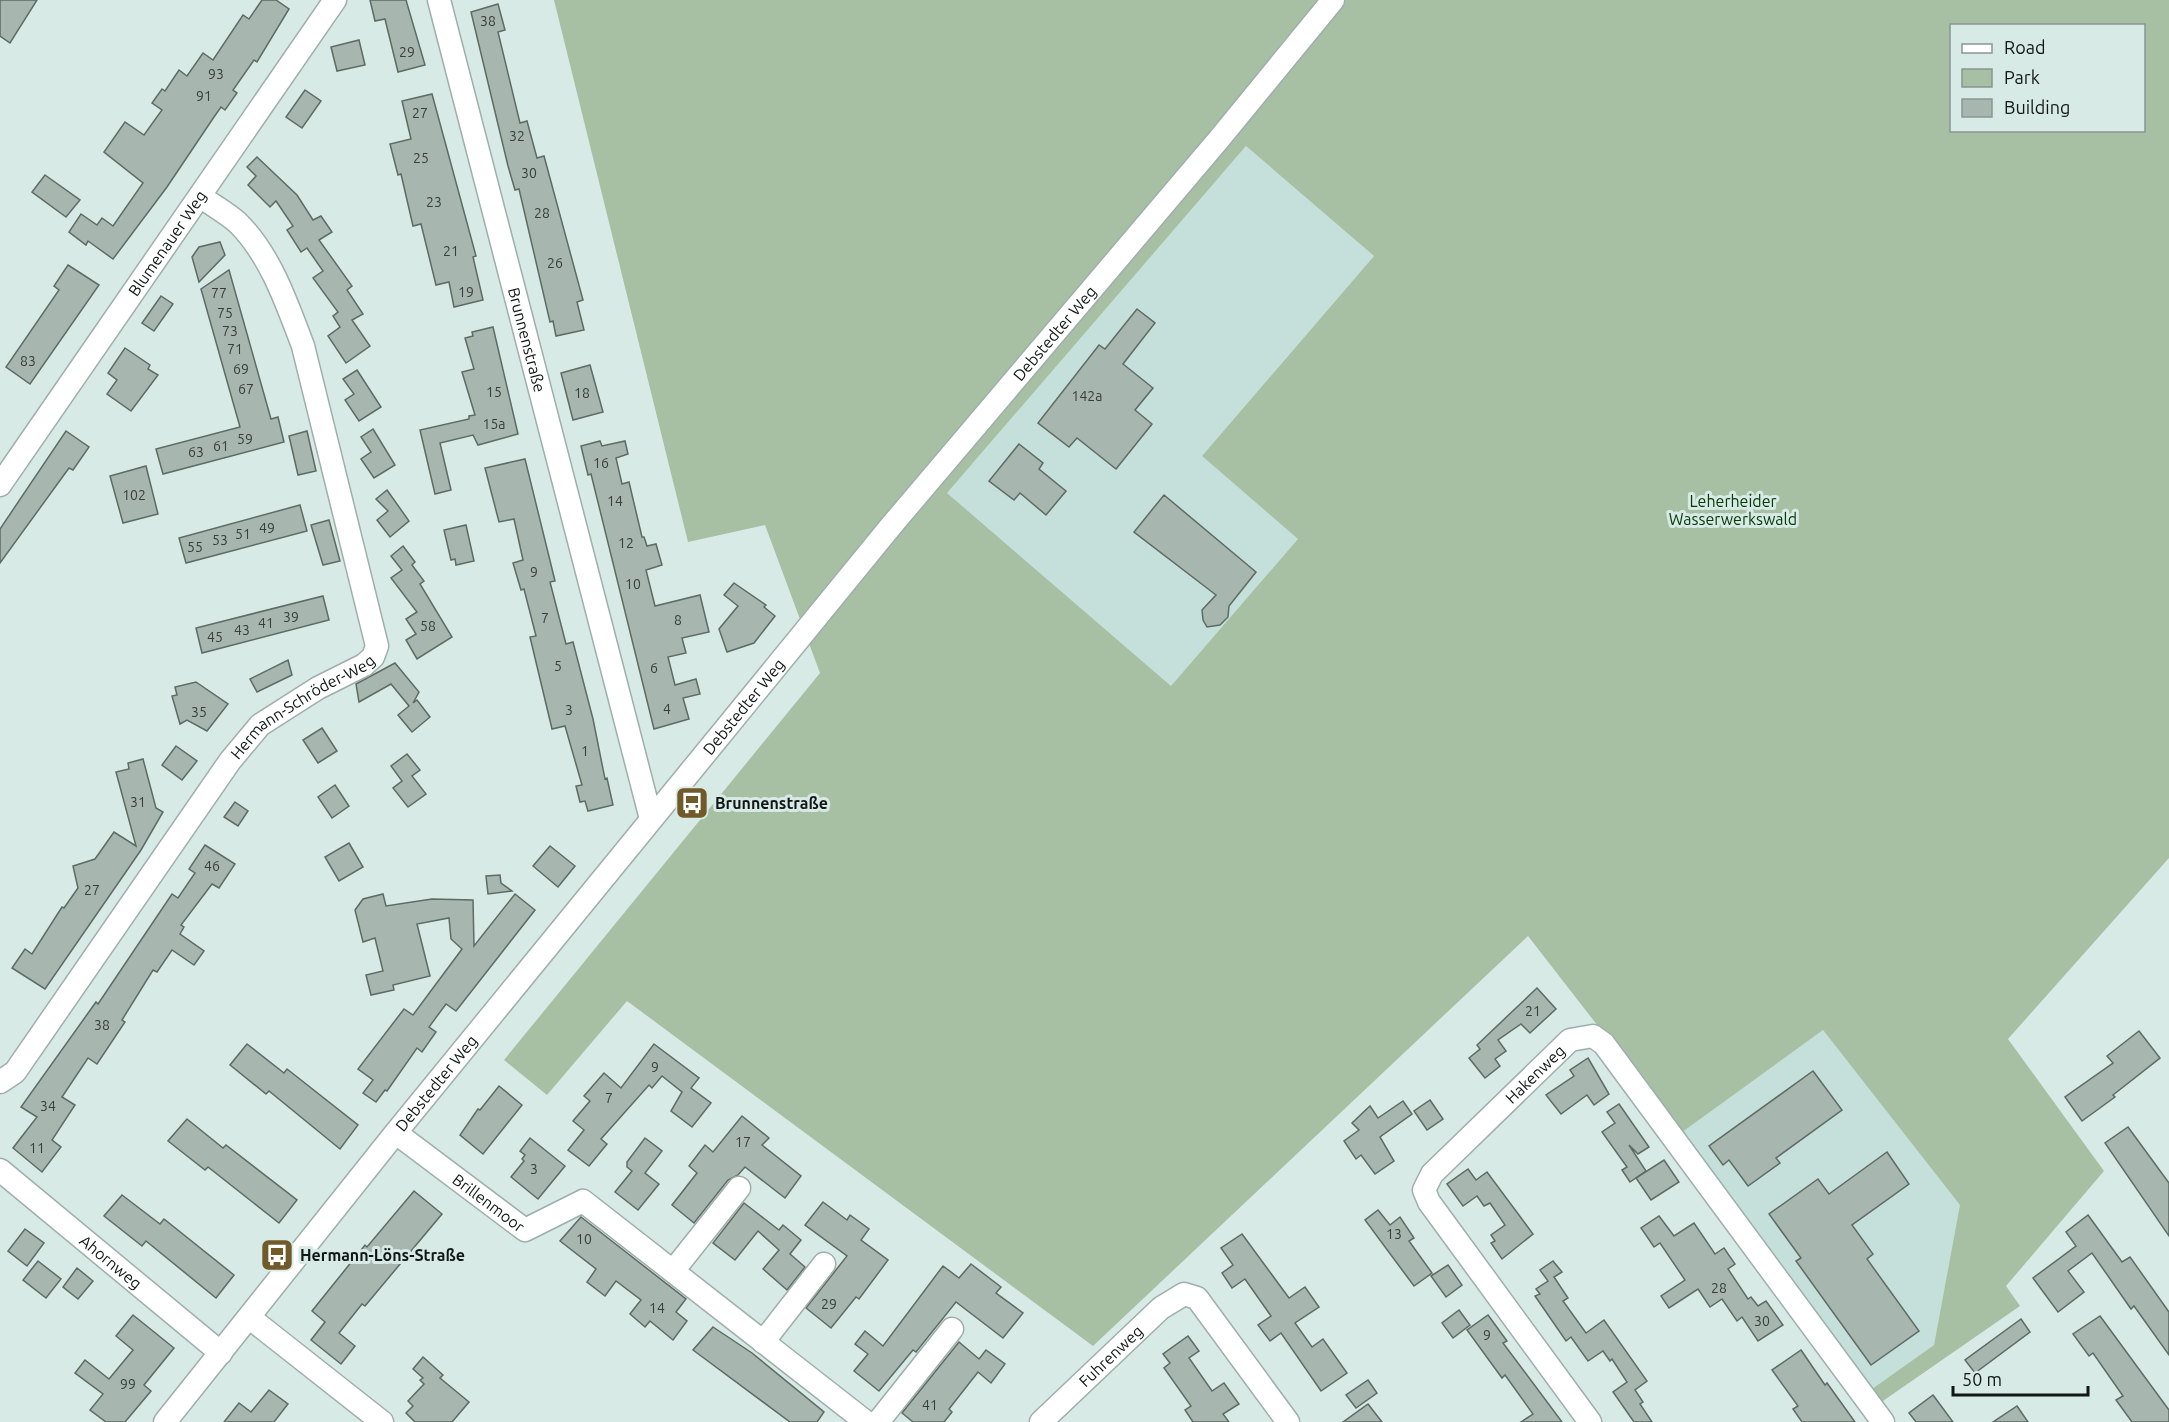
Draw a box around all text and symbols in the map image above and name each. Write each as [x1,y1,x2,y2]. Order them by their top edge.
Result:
house number: 38 [480,13,496,29]
legend [1950,24,2145,132]
text: Road [2004,37,2046,57]
house number: 29 [399,44,415,60]
house number: 93 [208,66,224,82]
text: Park [2004,67,2040,87]
house number: 91 [196,88,212,104]
text: Building [2004,97,2070,117]
house number: 27 [412,105,428,121]
house number: 32 [509,128,525,144]
house number: 25 [413,150,429,166]
house number: 30 [521,165,537,181]
street label: Blumenauer Weg [124,187,210,299]
house number: 23 [426,194,442,210]
house number: 28 [534,205,550,221]
house number: 21 [443,243,459,259]
house number: 26 [547,255,563,271]
street label: Debstedter Weg [1009,282,1100,384]
house number: 19 [458,284,474,300]
house number: 77 [211,285,227,301]
street label: Brunnenstraße [505,285,549,394]
house number: 75 [217,305,233,321]
house number: 73 [222,323,238,339]
house number: 71 [227,341,243,357]
house number: 83 [20,353,36,369]
house number: 69 [233,361,249,377]
house number: 67 [238,381,254,397]
house number: 15 [486,384,502,400]
house number: 18 [574,385,590,401]
house number: 142a [1072,388,1102,404]
house number: 15a [483,416,506,432]
house number: 59 [237,431,253,447]
house number: 61 [213,438,229,454]
house number: 63 [188,444,204,460]
house number: 16 [593,455,609,471]
house number: 102 [122,487,146,503]
park label: Leherheider Wasserwerkswald [1669,492,1797,528]
house number: 14 [607,493,623,509]
house number: 49 [259,520,275,536]
house number: 51 [235,526,251,542]
house number: 53 [212,532,228,548]
house number: 12 [618,535,634,551]
house number: 55 [187,539,203,555]
house number: 9 [530,564,538,580]
house number: 10 [625,576,641,592]
house number: 39 [283,609,299,625]
house number: 7 [541,610,549,626]
house number: 8 [674,612,682,628]
house number: 41 [258,615,274,631]
house number: 58 [420,618,436,634]
house number: 43 [234,622,250,638]
house number: 45 [207,629,223,645]
street label: Hermann-Schröder-Weg [227,651,378,762]
street label: Debstedter Weg [699,655,788,758]
house number: 5 [554,658,562,674]
house number: 6 [650,660,658,676]
house number: 4 [663,701,671,717]
house number: 3 [565,702,573,718]
house number: 35 [191,704,207,720]
house number: 1 [581,743,589,759]
bus stop icon: Brunnenstraße [674,785,710,821]
house number: 31 [130,794,146,810]
place label: Brunnenstraße [715,794,828,812]
house number: 46 [204,858,220,874]
house number: 27 [84,882,100,898]
house number: 21 [1525,1003,1541,1019]
house number: 38 [94,1017,110,1033]
street label: Debstedter Weg [392,1032,481,1135]
street label: Hakenweg [1502,1041,1568,1107]
house number: 9 [651,1059,659,1075]
house number: 7 [605,1090,613,1106]
house number: 34 [40,1098,56,1114]
house number: 17 [735,1134,751,1150]
house number: 11 [29,1140,45,1156]
house number: 3 [530,1161,538,1177]
street label: Brillenmoor [449,1170,528,1236]
house number: 13 [1386,1226,1402,1242]
street label: Ahornweg [76,1231,145,1293]
house number: 10 [576,1231,592,1247]
bus stop icon: Hermann-Löns-Straße [259,1237,295,1273]
place label: Hermann-Löns-Straße [300,1246,465,1264]
house number: 28 [1711,1280,1727,1296]
house number: 29 [821,1296,837,1312]
house number: 14 [649,1300,665,1316]
house number: 30 [1754,1313,1770,1329]
street label: Fuhrenweg [1075,1321,1146,1390]
house number: 9 [1483,1327,1491,1343]
scale bar [1953,1359,2088,1397]
text: 50 m [1962,1369,2002,1389]
house number: 99 [120,1376,136,1392]
house number: 41 [922,1397,938,1413]

